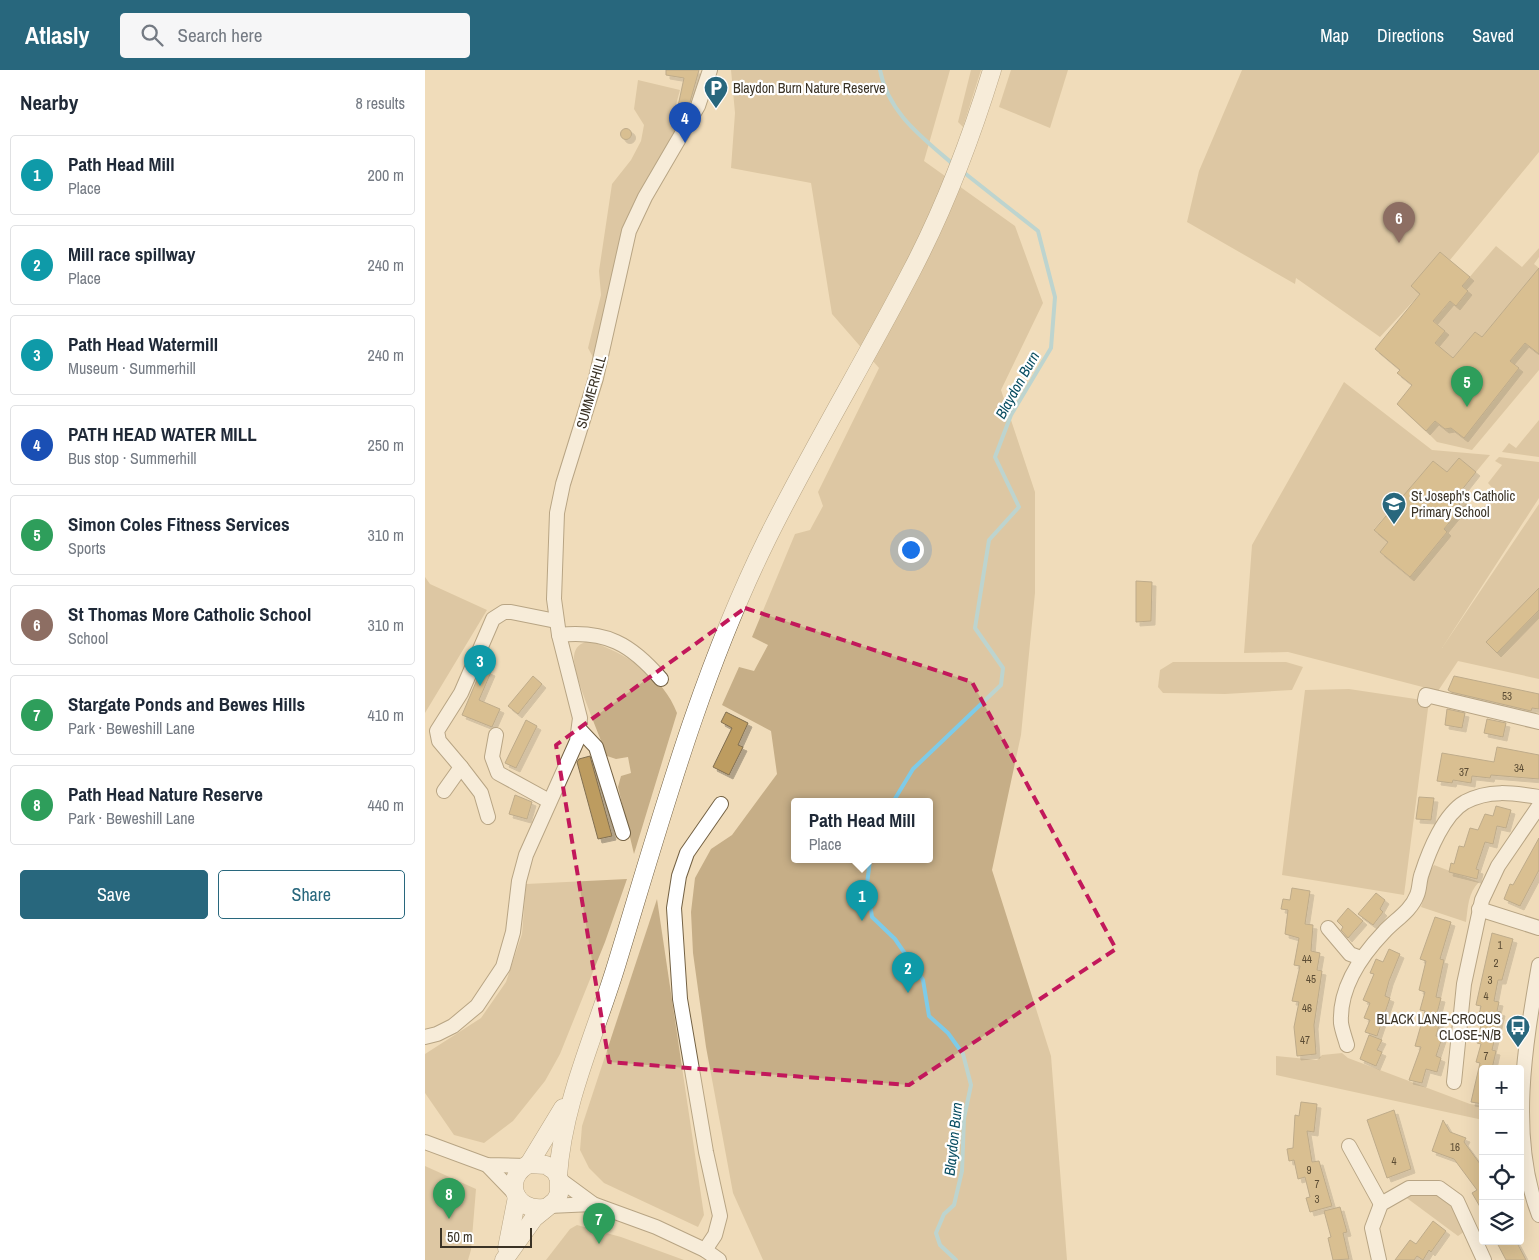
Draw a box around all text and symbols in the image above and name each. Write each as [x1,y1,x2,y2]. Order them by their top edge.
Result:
search box [120,13,470,58]
text: Atlasly [25,19,90,51]
icon: search [138,21,166,49]
text: Search here [178,22,262,48]
text: Map [1320,23,1349,48]
text: Directions [1377,23,1444,48]
text: Saved [1472,23,1514,48]
parking icon: Blaydon Burn Nature Reserve [703,75,729,109]
place label: Blaydon Burn Nature Reserve [733,79,886,97]
text: Nearby [20,88,78,117]
text: 8 results [355,92,405,114]
pin: 4 [669,102,701,143]
text: Path Head Mill [68,151,175,177]
text: 1 [33,164,41,186]
text: 200 m [368,164,404,186]
text: Place [68,177,101,199]
pin: 6 [1383,202,1415,243]
text: Mill race spillway [68,241,195,267]
text: 2 [33,254,41,276]
text: 240 m [368,254,404,276]
text: Place [68,267,101,289]
text: Path Head Watermill [68,331,218,357]
text: 3 [33,344,41,366]
text: 240 m [368,344,404,366]
water label: Blaydon Burn [990,347,1044,422]
street label: SUMMERHILL [572,353,610,431]
text: Museum · Summerhill [68,357,196,379]
pin: 5 [1451,366,1483,407]
text: PATH HEAD WATER MILL [68,421,257,447]
text: 4 [33,434,41,456]
text: 250 m [368,434,404,456]
text: Bus stop · Summerhill [68,447,196,469]
place label: St Joseph's Catholic Primary School [1411,487,1516,521]
school or university icon: St Joseph's Catholic Primary School [1381,491,1407,525]
text: Simon Coles Fitness Services [68,511,290,537]
text: 5 [33,524,41,546]
text: 310 m [368,524,404,546]
text: Sports [68,537,106,559]
your location [898,537,924,563]
text: St Thomas More Catholic School [68,601,311,627]
text: 6 [33,614,41,636]
text: 310 m [368,614,404,636]
text: School [68,627,108,649]
pin: 3 [464,645,496,686]
house number: 53 [1502,689,1512,703]
text: Stargate Ponds and Bewes Hills [68,691,305,717]
text: 7 [33,704,41,726]
text: 410 m [368,704,404,726]
text: Park · Beweshill Lane [68,717,195,739]
house number: 34 [1514,761,1524,775]
house number: 37 [1459,765,1469,779]
text: Path Head Nature Reserve [68,781,263,807]
text: 8 [33,794,41,816]
text: 440 m [368,794,404,816]
popup [791,798,933,863]
text: Park · Beweshill Lane [68,807,195,829]
text: Path Head Mill [809,807,915,833]
text: Place [809,833,842,855]
button: Save [20,870,208,919]
button: Share [218,870,405,919]
pin: 1 [846,880,878,921]
house number: 1 [1497,938,1503,952]
pin: 2 [892,952,924,993]
house number: 44 [1302,952,1312,966]
house number: 2 [1493,956,1499,970]
house number: 45 [1306,972,1316,986]
house number: 3 [1487,973,1493,987]
house number: 4 [1483,989,1489,1003]
house number: 46 [1302,1001,1312,1015]
place label: BLACK LANE-CROCUS CLOSE-N/B [1377,1010,1501,1044]
bus stop icon: BLACK LANE-CROCUS CLOSE-N/B [1505,1014,1531,1048]
house number: 47 [1300,1033,1310,1047]
house number: 7 [1483,1049,1489,1063]
map controls [1479,1065,1524,1245]
button: + [1479,1065,1524,1110]
water label: Blaydon Burn [939,1101,967,1177]
button: − [1479,1110,1524,1155]
house number: 16 [1450,1140,1460,1154]
house number: 4 [1391,1154,1397,1168]
button: locate [1479,1155,1524,1200]
house number: 9 [1306,1163,1312,1177]
house number: 7 [1314,1177,1320,1191]
pin: 8 [433,1178,465,1219]
house number: 3 [1314,1192,1320,1206]
button: layers [1479,1200,1524,1245]
pin: 7 [583,1203,615,1244]
scale bar [440,1225,533,1248]
text: 50 m [447,1228,473,1246]

